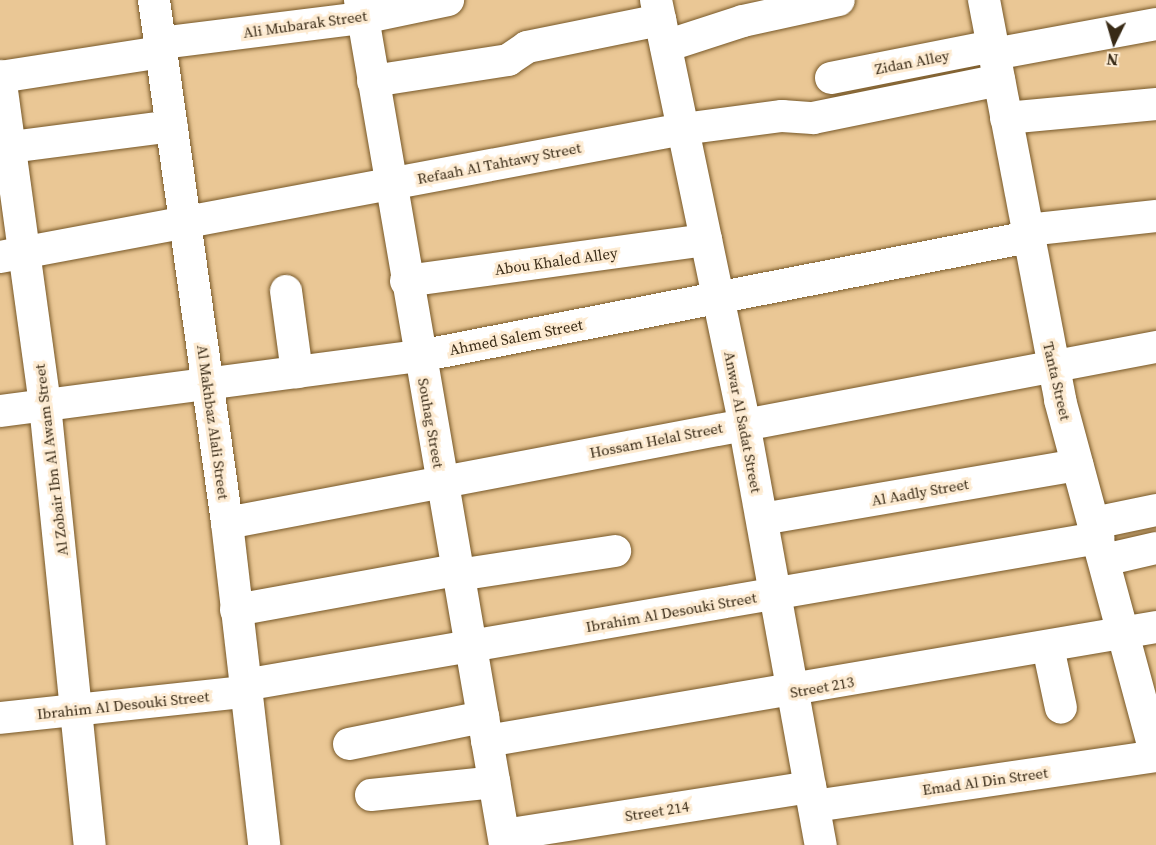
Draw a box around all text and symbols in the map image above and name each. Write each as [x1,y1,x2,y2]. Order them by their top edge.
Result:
street label: Ali Mubarak Street [242,6,368,42]
north arrow [1084,12,1144,72]
street label: Zidan Alley [873,46,951,78]
text: N [1106,48,1119,71]
street label: Refaah Al Tahtawy Street [415,138,583,188]
street label: Abou Khaled Alley [493,243,619,279]
street label: Ahmed Salem Street [448,315,584,359]
street label: Tanta Street [1039,340,1075,422]
street label: Al Makhbaz Alali Street [193,344,233,500]
street label: Anwar Al Sadat Street [720,350,766,494]
street label: Al Zobair Ibn Al Awam Street [30,363,72,557]
street label: Souhag Street [414,377,448,469]
street label: Hossam Helal Street [588,418,724,462]
street label: Al Aadly Street [870,475,970,509]
street label: Ibrahim Al Desouki Street [584,588,758,636]
street label: Street 213 [789,673,855,701]
street label: Ibrahim Al Desouki Street [36,687,210,723]
street label: Emad Al Din Street [921,763,1049,799]
street label: Street 214 [624,797,690,825]

